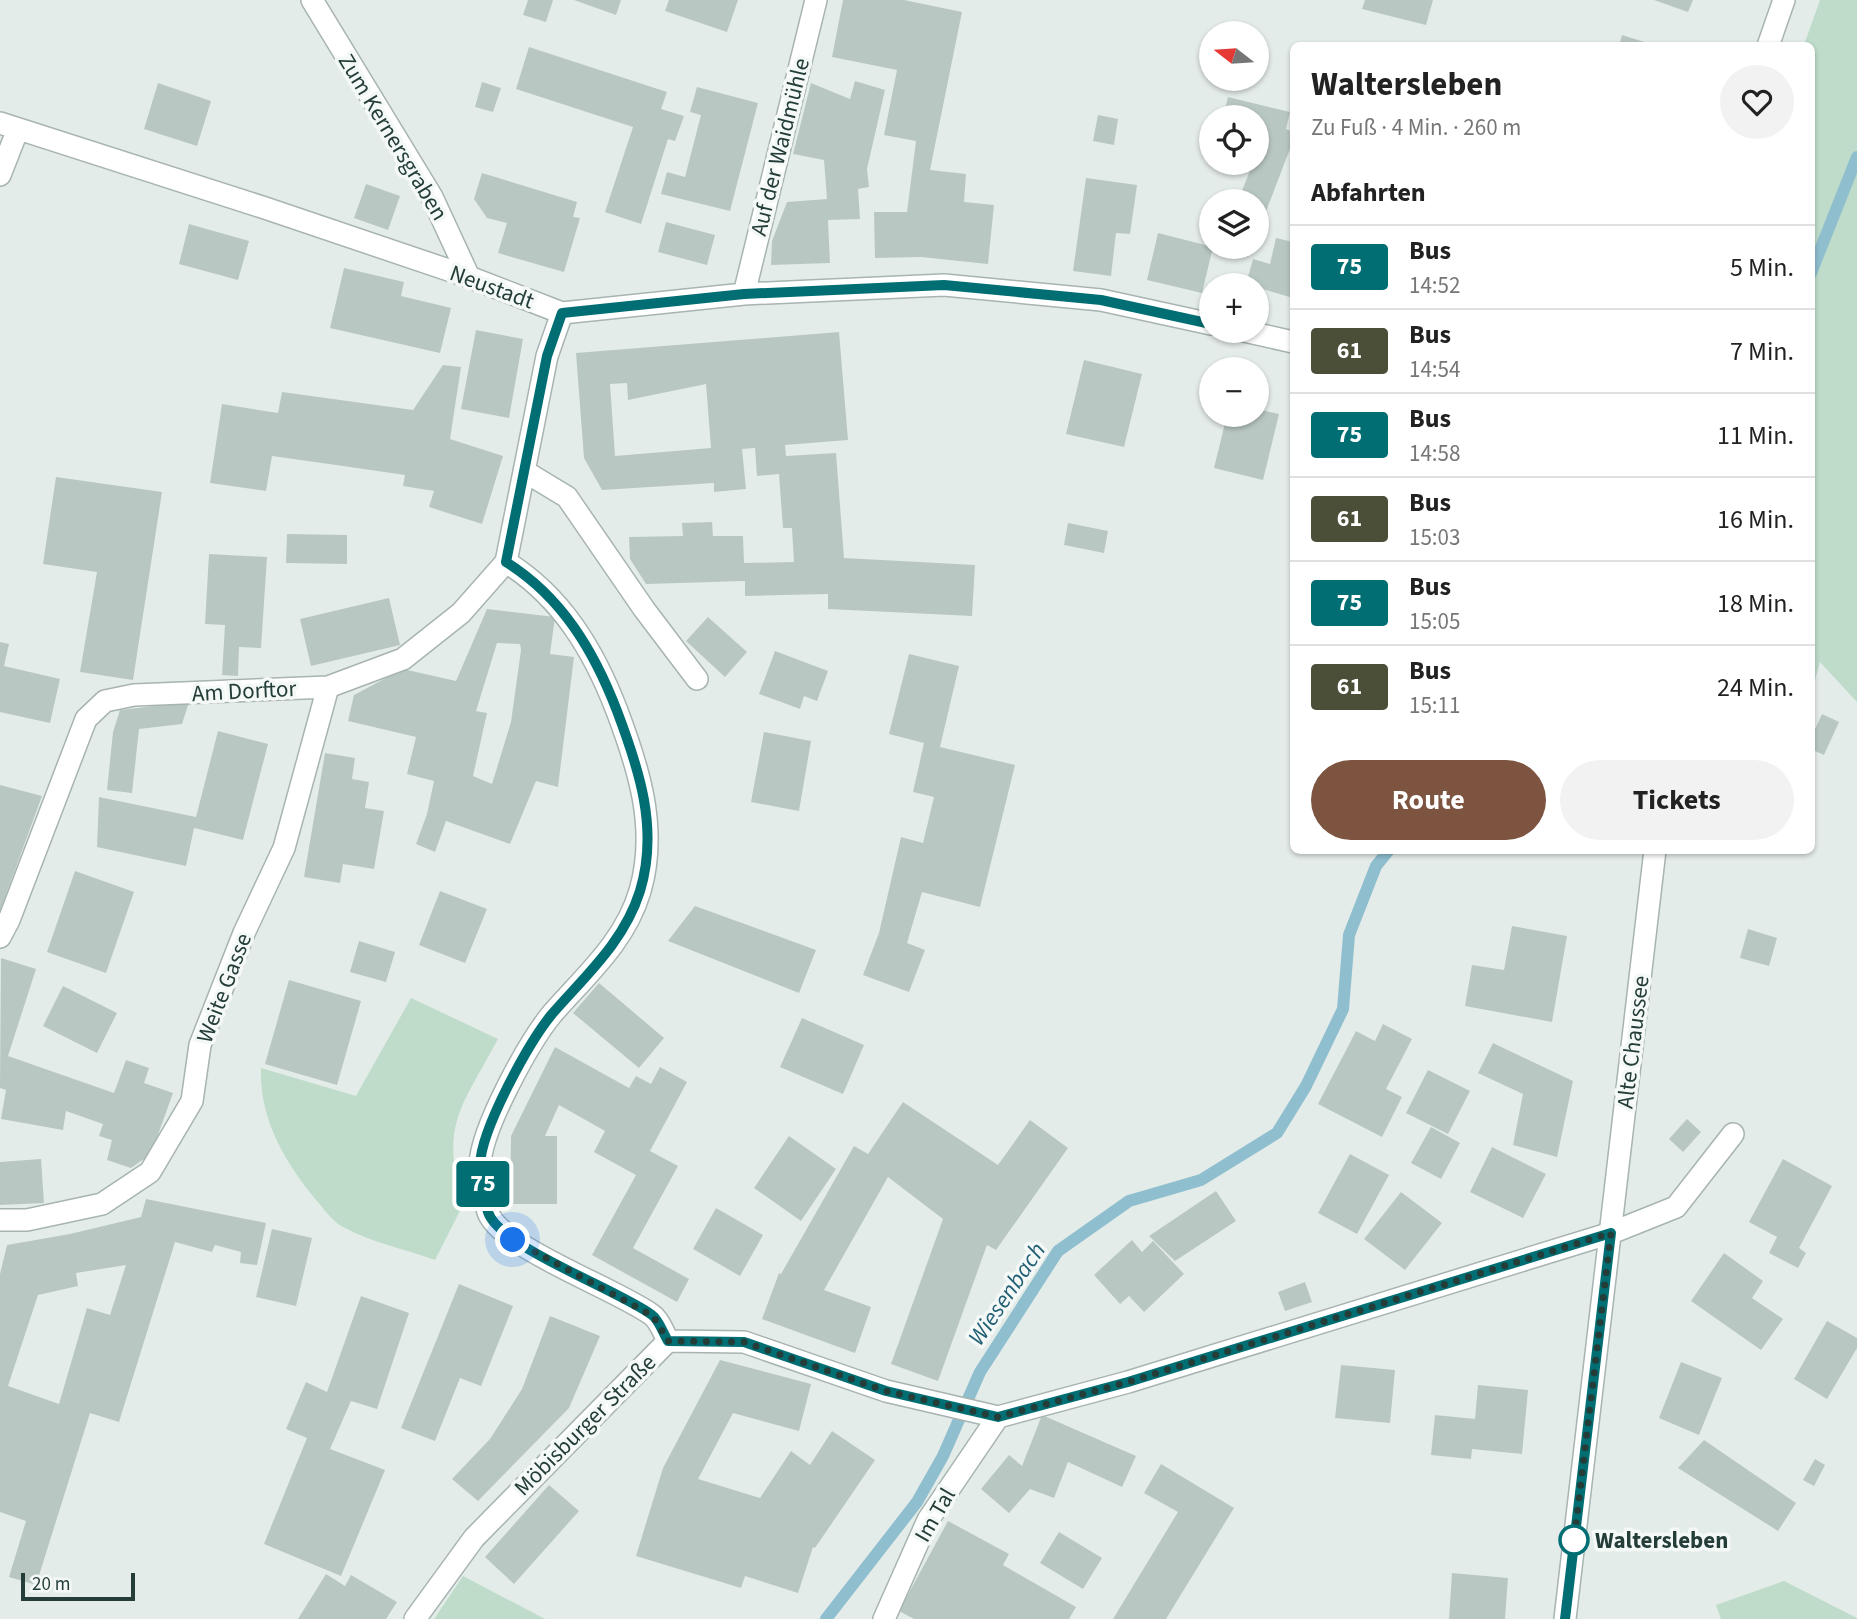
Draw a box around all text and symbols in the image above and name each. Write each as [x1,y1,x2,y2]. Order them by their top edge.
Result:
north arrow [1199,21,1269,91]
map controls [1199,21,1269,427]
street label: Zum Kernersgraben [330,47,456,227]
street label: Auf der Waidmühle [742,55,818,239]
text: Waltersleben [1311,61,1502,108]
button: heart [1720,65,1794,139]
button: locate [1199,105,1269,175]
text: Zu Fuß · 4 Min. · 260 m [1311,111,1521,144]
text: Abfahrten [1311,174,1426,211]
button: layers [1199,189,1269,259]
text: Bus [1409,232,1451,269]
text: 75 [1337,249,1362,284]
text: 5 Min. [1730,249,1794,286]
street label: Neustadt [445,257,539,318]
text: 14:52 [1409,269,1460,302]
button: + [1199,273,1269,343]
text: Bus [1409,316,1451,353]
text: 61 [1337,333,1362,368]
text: 7 Min. [1730,333,1794,370]
text: 14:54 [1409,353,1460,386]
button: − [1199,357,1269,427]
text: Bus [1409,400,1451,437]
text: 75 [1337,417,1362,452]
text: 11 Min. [1717,417,1794,454]
text: 14:58 [1409,437,1460,470]
text: Bus [1409,484,1451,521]
text: 61 [1337,501,1362,536]
text: 16 Min. [1717,501,1794,538]
text: 15:03 [1409,521,1460,554]
text: Bus [1409,568,1451,605]
text: 75 [1337,585,1362,620]
text: 18 Min. [1717,585,1794,622]
text: 15:05 [1409,605,1460,638]
text: Bus [1409,652,1451,689]
text: 61 [1337,669,1362,704]
text: 24 Min. [1717,669,1794,706]
street label: Am Dorftor [191,672,298,710]
text: 15:11 [1409,689,1460,722]
button: Route [1311,760,1546,840]
button: Tickets [1560,760,1794,840]
street label: Weite Gasse [188,928,260,1048]
street label: Alte Chaussee [1608,974,1658,1110]
line badge: 75 [452,1161,514,1207]
text: 75 [470,1166,496,1201]
your location [495,1222,530,1257]
water label: Wiesenbach [960,1235,1054,1353]
street label: Möbisburger Straße [507,1347,663,1503]
street label: Im Tal [906,1482,964,1548]
place label: Waltersleben [1595,1524,1728,1557]
marker: Waltersleben [1559,1525,1589,1555]
scale bar [21,1570,135,1602]
text: 20 m [32,1571,70,1598]

